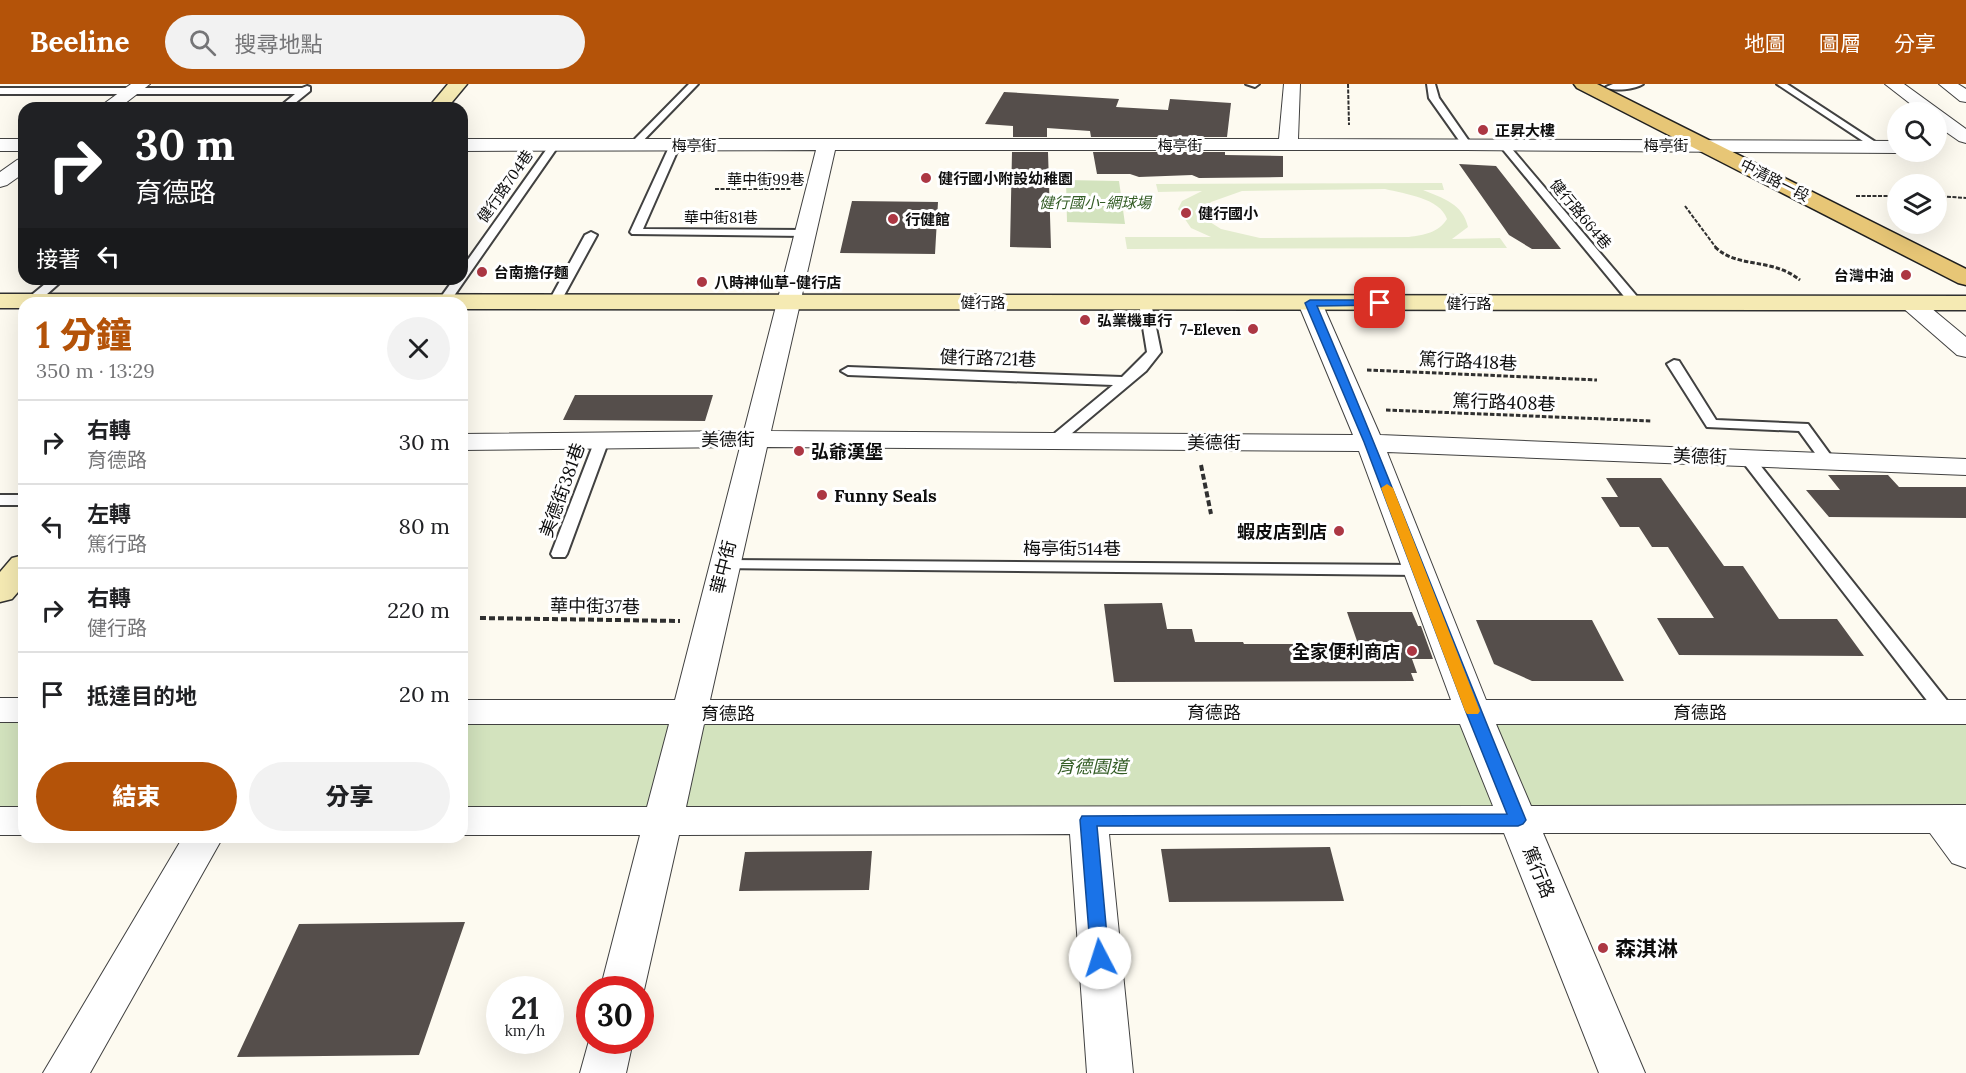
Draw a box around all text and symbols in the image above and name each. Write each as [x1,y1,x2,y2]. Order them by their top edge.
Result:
search box [165,15,585,69]
text: Beeline [30,24,129,60]
icon: search [186,26,219,59]
text: 搜尋地點 [234,30,322,58]
text: 地圖 [1744,30,1786,57]
text: 圖層 [1819,30,1861,57]
text: 分享 [1894,30,1936,57]
map controls [1887,102,1947,234]
button: search [1887,102,1947,162]
text: 30 m [135,118,235,172]
place label: 正昇大樓 [1495,121,1555,140]
marker: 正昇大樓 [1476,123,1490,137]
icon: right [36,126,114,204]
street label: 梅亭街 [671,136,717,155]
street label: 梅亭街 [1157,136,1203,155]
street label: 梅亭街 [1643,136,1689,155]
street label: 健行路704巷 [473,146,537,226]
street label: 中清路一段 [1737,155,1813,205]
place label: 健行國小附設幼稚園 [938,169,1073,188]
street label: 華中街99巷 [727,170,805,189]
marker: 健行國小附設幼稚園 [919,171,933,185]
button: layers [1887,174,1947,234]
text: 育德路 [135,175,216,209]
street label: 健行路664巷 [1546,175,1616,253]
park label: 健行國小-網球場 [1039,193,1153,212]
place label: 健行國小 [1198,204,1259,223]
marker: 健行國小 [1179,206,1193,220]
street label: 華中街81巷 [684,208,758,227]
place label: 行健館 [905,210,950,229]
marker: 行健館 [886,212,900,226]
icon: left [92,240,125,273]
text: 接著 [36,245,80,273]
place label: 台南擔仔麵 [494,263,569,282]
marker: 台南擔仔麵 [475,265,489,279]
place label: 台灣中油 [1834,266,1894,285]
marker: 台灣中油 [1899,268,1913,282]
place label: 八時神仙草-健行店 [714,273,841,292]
marker: 八時神仙草-健行店 [695,275,709,289]
pin [1354,277,1405,328]
icon: arrive [1363,286,1396,319]
street label: 健行路 [960,293,1006,312]
street label: 健行路 [1446,294,1492,313]
place label: 弘業機車行 [1097,311,1172,330]
text: 1 分鐘 [36,312,132,358]
marker: 弘業機車行 [1078,313,1092,327]
button: close [387,317,450,380]
place label: 7-Eleven [1180,320,1241,339]
marker: 7-Eleven [1246,322,1260,336]
street label: 健行路721巷 [939,345,1037,371]
street label: 篤行路418巷 [1418,347,1518,375]
text: 350 m · 13:29 [36,358,155,383]
street label: 篤行路408巷 [1452,389,1556,415]
text: 右轉 [87,416,131,444]
icon: right [36,426,69,459]
text: 30 m [399,428,450,456]
street label: 美德街 [701,428,755,451]
street label: 美德街 [1187,431,1241,454]
street label: 美德街381巷 [534,440,590,540]
place label: 弘爺漢堡 [811,440,883,463]
marker: 弘爺漢堡 [792,444,806,458]
street label: 美德街 [1673,444,1727,468]
text: 育德路 [87,447,147,472]
place label: Funny Seals [834,484,937,507]
marker: Funny Seals [815,488,829,502]
text: 左轉 [87,500,131,528]
icon: left [36,510,69,543]
text: 80 m [399,512,450,540]
place label: 蝦皮店到店 [1237,520,1327,543]
marker: 蝦皮店到店 [1332,524,1346,538]
text: 篤行路 [87,531,147,556]
street label: 梅亭街514巷 [1023,537,1121,560]
street label: 華中街 [705,538,741,596]
text: 右轉 [87,584,131,612]
icon: right [36,594,69,627]
street label: 華中街37巷 [550,594,640,618]
text: 220 m [387,596,450,624]
text: 健行路 [87,615,147,640]
place label: 全家便利商店 [1292,640,1400,663]
marker: 全家便利商店 [1405,644,1419,658]
icon: arrive [36,678,69,711]
text: 20 m [399,680,450,708]
text: 抵達目的地 [87,682,197,710]
street label: 育德路 [1187,701,1241,724]
street label: 育德路 [1673,701,1727,724]
street label: 育德路 [701,702,755,725]
park label: 育德園道 [1056,755,1131,778]
button: 結束 [36,762,237,831]
button: 分享 [249,762,450,831]
street label: 篤行路 [1518,843,1560,901]
position arrow [1068,926,1132,990]
place label: 森淇淋 [1615,935,1678,962]
marker: 森淇淋 [1596,941,1610,955]
speed limit sign: 30 [576,976,654,1054]
text: 21 [511,989,539,1027]
text: km/h [505,1021,545,1040]

